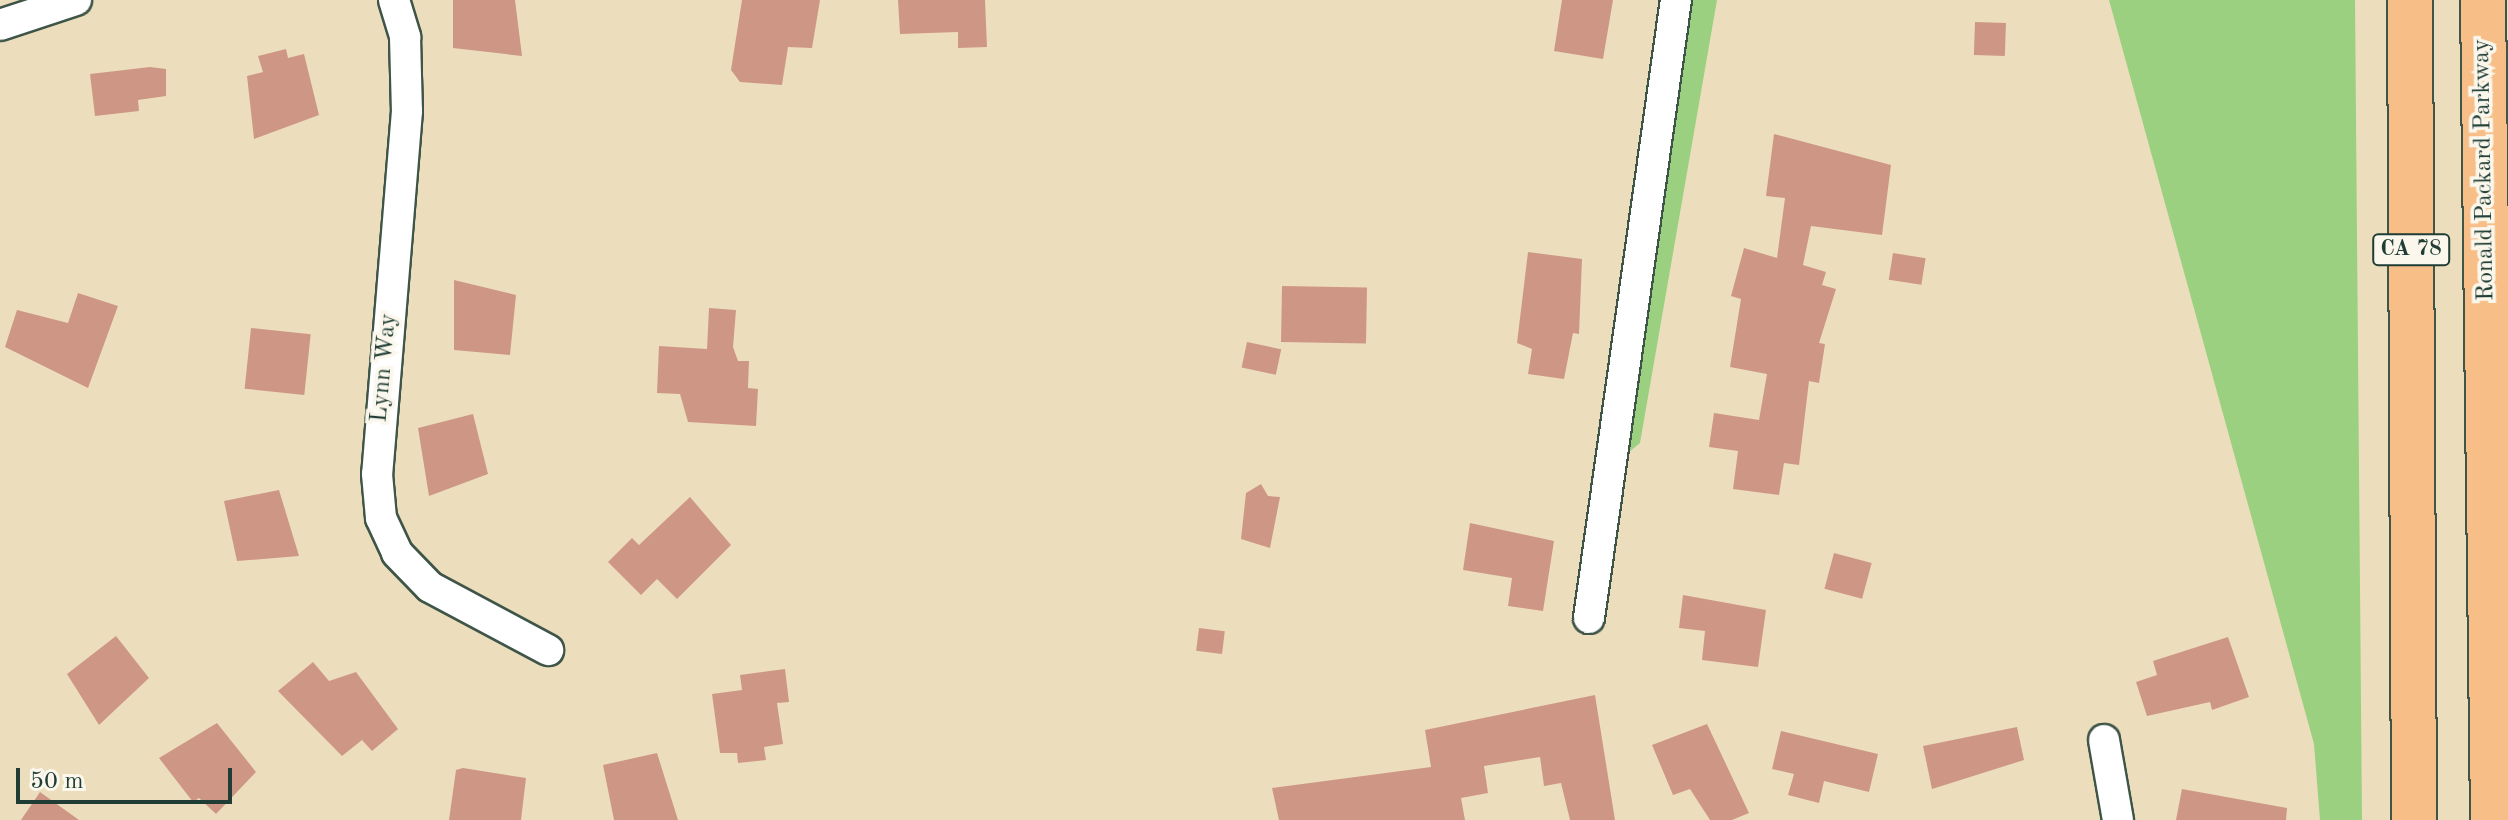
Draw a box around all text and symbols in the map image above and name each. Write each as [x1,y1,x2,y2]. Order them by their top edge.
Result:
street label: Ronald Packard Parkway [2468,39,2502,301]
road number: CA 78 [2371,232,2451,268]
street label: Lynn Way [366,312,404,424]
scale bar [20,752,236,802]
text: 50 m [30,770,84,794]

